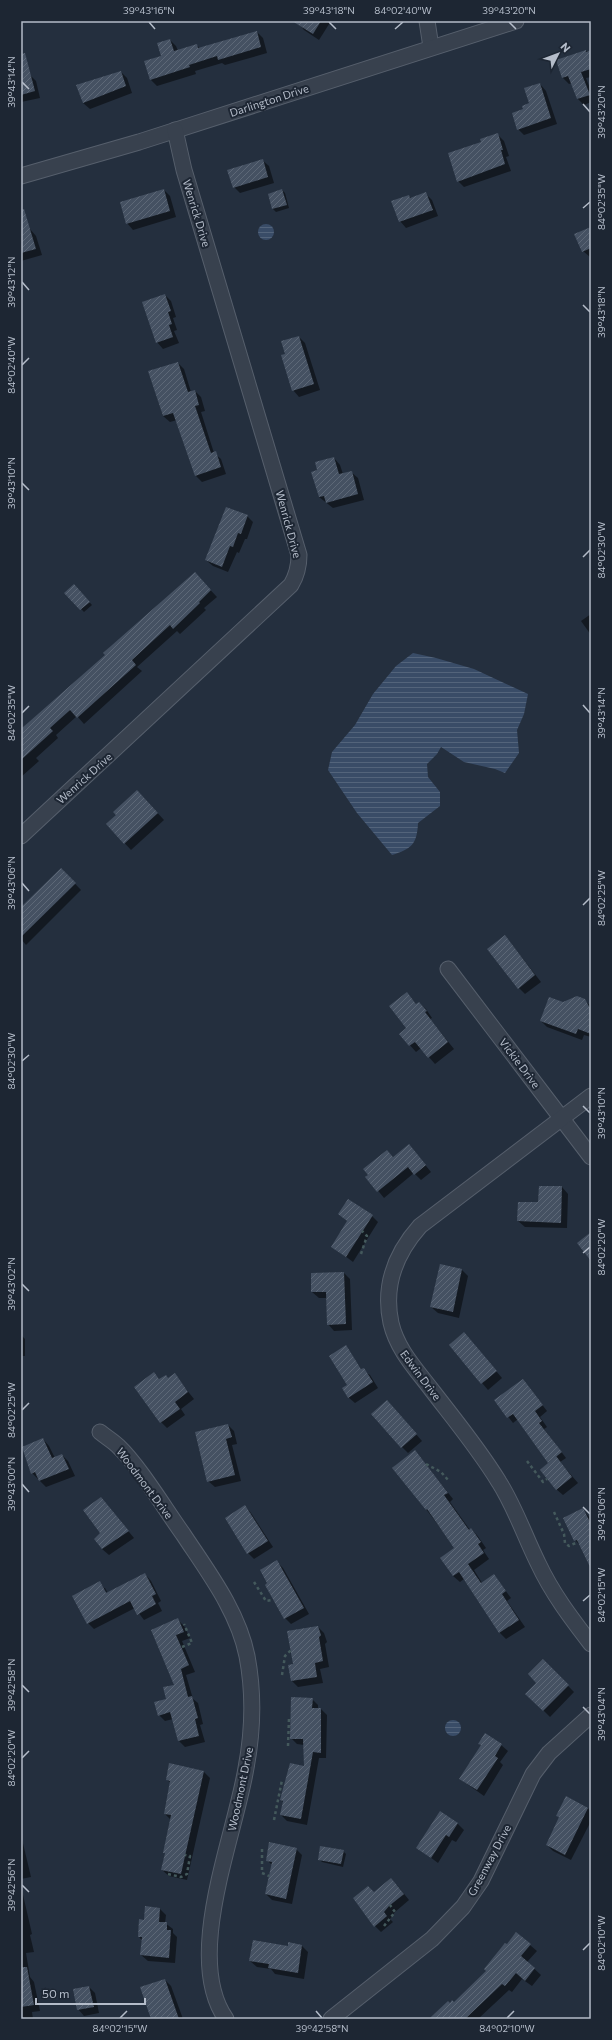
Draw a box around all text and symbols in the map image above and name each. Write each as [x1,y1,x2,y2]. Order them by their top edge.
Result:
text: 39°43'16"N [123,4,175,16]
text: 39°43'18"N [303,4,355,16]
text: 84°02'40"W [374,4,432,16]
text: 39°43'20"N [482,4,536,16]
north arrow [538,34,578,74]
text: N [558,40,573,54]
text: 39°43'14"N [5,56,17,108]
street label: Darlington Drive [228,81,310,119]
text: 39°43'20"N [595,85,607,139]
text: 84°02'35"W [595,174,607,230]
street label: Wenrick Drive [181,178,213,248]
text: 39°43'12"N [5,256,17,308]
text: 39°43'18"N [595,286,607,338]
text: 84°02'40"W [5,336,17,394]
text: 39°43'10"N [5,457,17,509]
street label: Wenrick Drive [274,489,304,560]
text: 84°02'30"W [595,522,607,578]
text: 84°02'35"W [5,685,17,741]
text: 39°43'14"N [595,687,607,739]
street label: Wenrick Drive [54,750,114,806]
text: 39°43'06"N [5,856,17,910]
text: 84°02'25"W [595,870,607,926]
text: 84°02'30"W [5,1033,17,1089]
street label: Vickie Drive [497,1035,543,1091]
text: 39°43'10"N [595,1087,607,1139]
text: 84°02'20"W [595,1219,607,1275]
text: 39°43'02"N [5,1257,17,1311]
street label: Edwin Drive [398,1347,444,1403]
text: 84°02'25"W [5,1382,17,1438]
street label: Woodmont Drive [114,1445,176,1521]
text: 39°43'00"N [5,1457,17,1511]
text: 39°43'06"N [595,1487,607,1541]
text: 84°02'15"W [595,1568,607,1622]
text: 39°42'58"N [5,1659,17,1711]
text: 39°43'04"N [595,1687,607,1741]
text: 84°02'20"W [5,1730,17,1786]
street label: Woodmont Drive [225,1746,255,1832]
street label: Greenway Drive [465,1822,513,1898]
text: 39°42'56"N [5,1859,17,1911]
text: 84°02'10"W [595,1915,607,1971]
scale bar [36,1980,145,2006]
text: 50 m [42,1986,70,2000]
text: 84°02'15"W [93,2022,147,2034]
text: 39°42'58"N [296,2022,348,2034]
text: 84°02'10"W [479,2022,535,2034]

